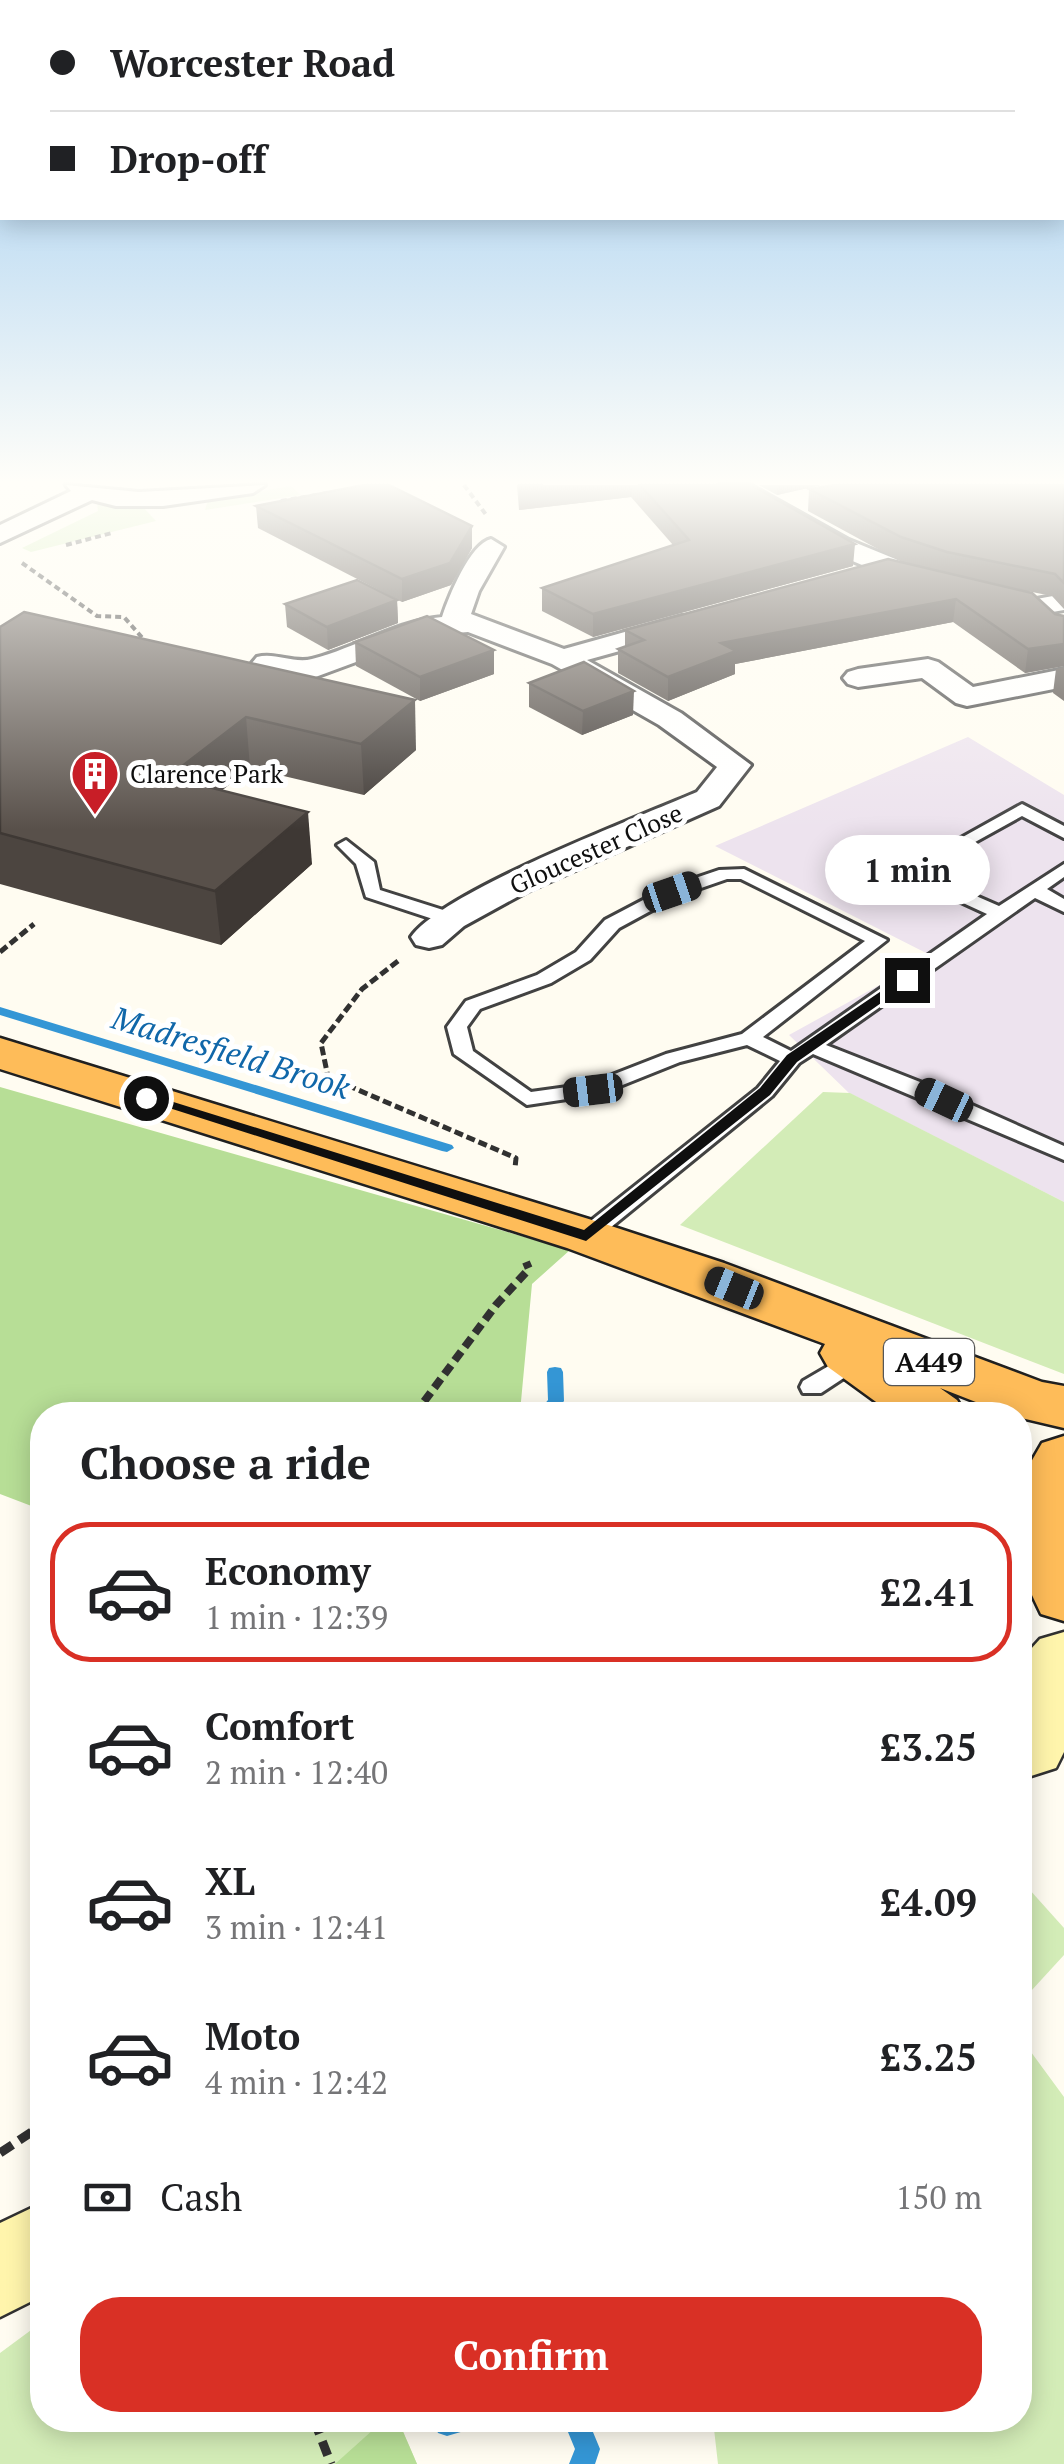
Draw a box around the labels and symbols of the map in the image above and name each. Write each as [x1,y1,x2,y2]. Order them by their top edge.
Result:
building icon: Clarence Park [69,748,121,816]
place label: Clarence Park [130,757,283,790]
street label: Gloucester Close [504,796,687,901]
callout: 1 min [824,835,990,905]
car [639,868,705,916]
route end [885,958,930,1003]
water label: Madresfield Brook [106,996,356,1108]
car [561,1071,625,1109]
car [910,1074,978,1126]
route start [124,1076,169,1121]
car [701,1263,767,1313]
road number: A449 [884,1339,974,1385]

